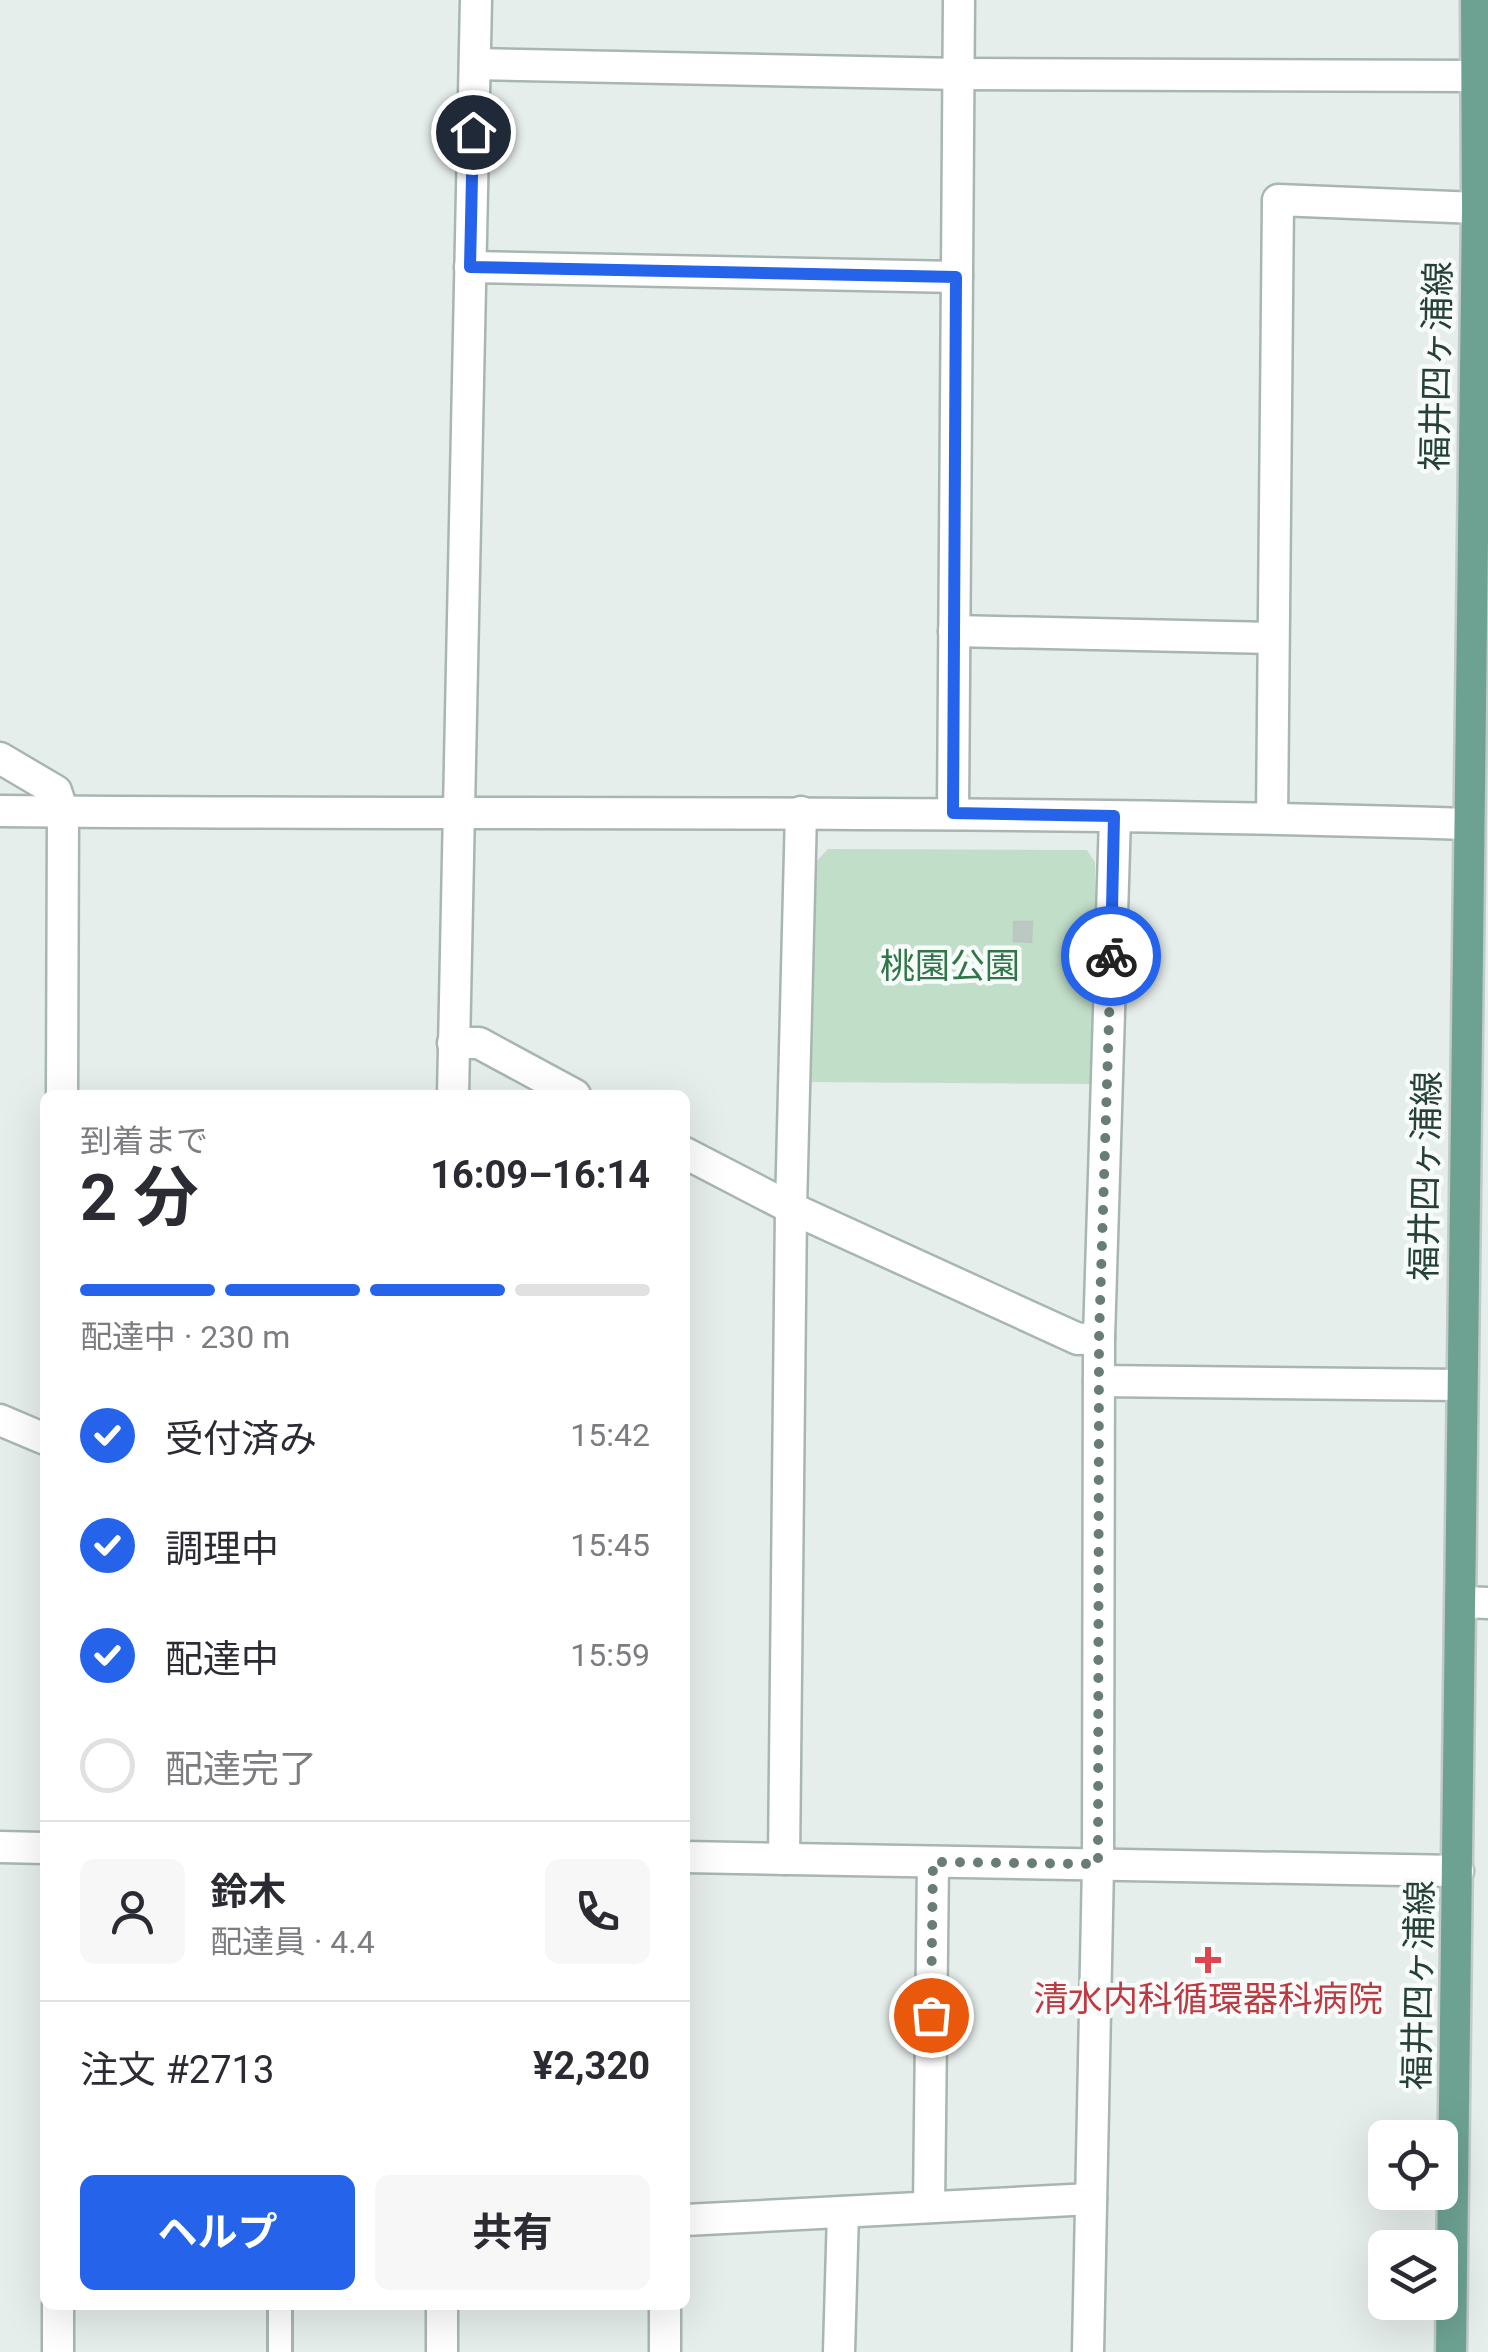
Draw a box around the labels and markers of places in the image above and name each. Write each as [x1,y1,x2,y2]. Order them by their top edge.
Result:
pin [431,90,516,175]
marker: 清水内科循環器科病院 [1195,1947,1221,1973]
pin [889,1973,974,2058]
place label: 清水内科循環器科病院 [1033,1979,1383,2020]

